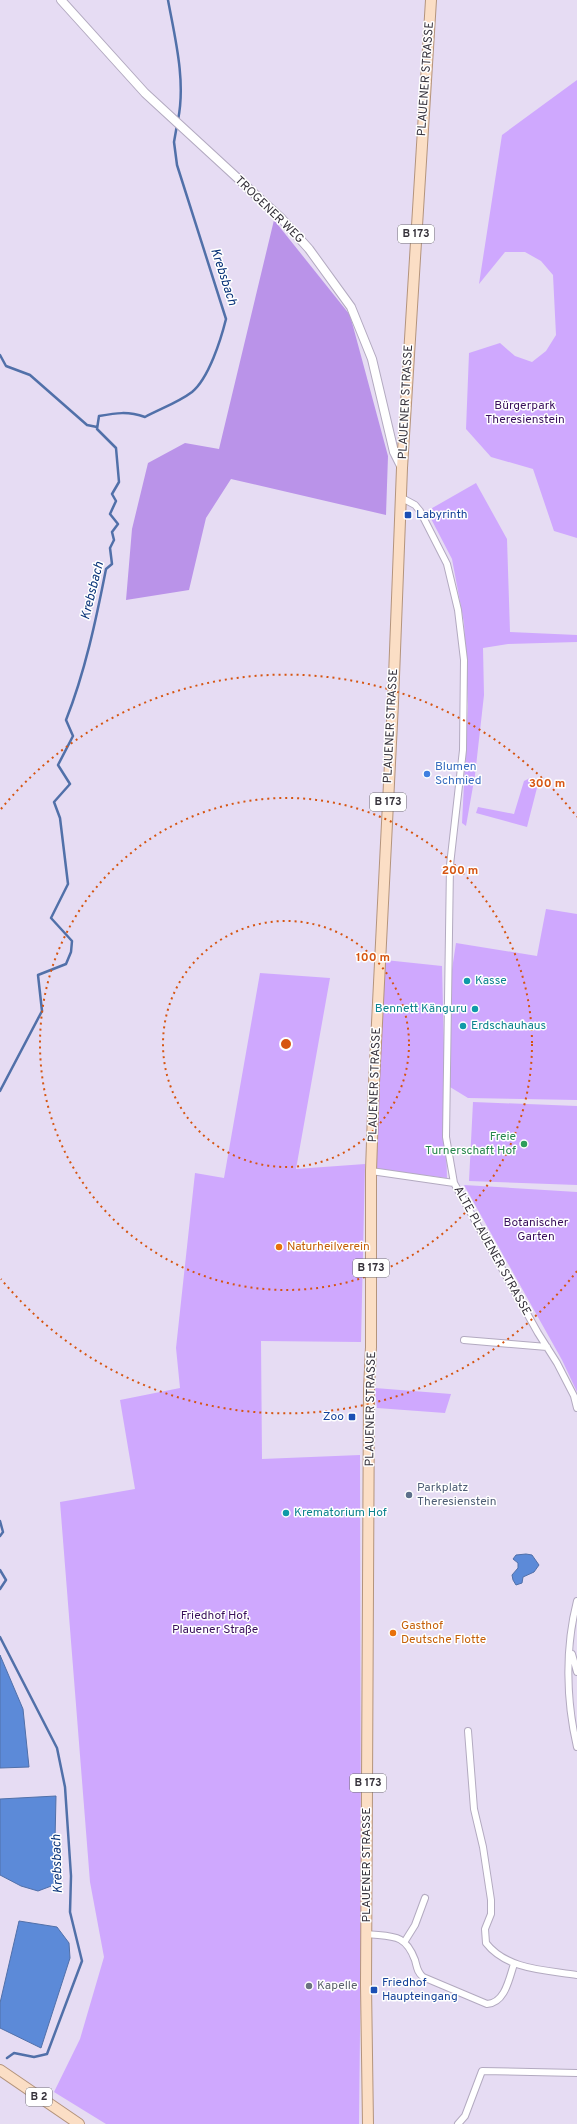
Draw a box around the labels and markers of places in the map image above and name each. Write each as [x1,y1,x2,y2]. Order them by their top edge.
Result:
place label: Labyrinth [416,507,467,523]
marker: Labyrinth [403,510,413,520]
place label: Blumen Schmied [435,759,482,789]
marker: Blumen Schmied [422,769,432,779]
place label: Kasse [475,973,507,989]
marker: Kasse [462,976,472,986]
place label: Bennett Känguru [375,1001,467,1017]
marker: Bennett Känguru [470,1004,480,1014]
place label: Erdschauhaus [471,1018,546,1034]
marker: Erdschauhaus [458,1021,468,1031]
centre of rings [279,1037,293,1051]
place label: Freie Turnerschaft Hof [425,1129,516,1159]
marker: Freie Turnerschaft Hof [519,1139,529,1149]
place label: Naturheilverein [287,1239,370,1255]
marker: Naturheilverein [274,1242,284,1252]
place label: Zoo [323,1409,344,1425]
marker: Zoo [347,1412,357,1422]
place label: Parkplatz Theresienstein [417,1480,496,1510]
marker: Parkplatz Theresienstein [404,1490,414,1500]
place label: Krematorium Hof [294,1505,387,1521]
marker: Krematorium Hof [281,1508,291,1518]
place label: Gasthof Deutsche Flotte [401,1618,486,1648]
marker: Gasthof Deutsche Flotte [388,1628,398,1638]
place label: Friedhof Haupteingang [382,1975,458,2005]
place label: Kapelle [317,1978,357,1994]
marker: Kapelle [304,1981,314,1991]
marker: Friedhof Haupteingang [369,1985,379,1995]

